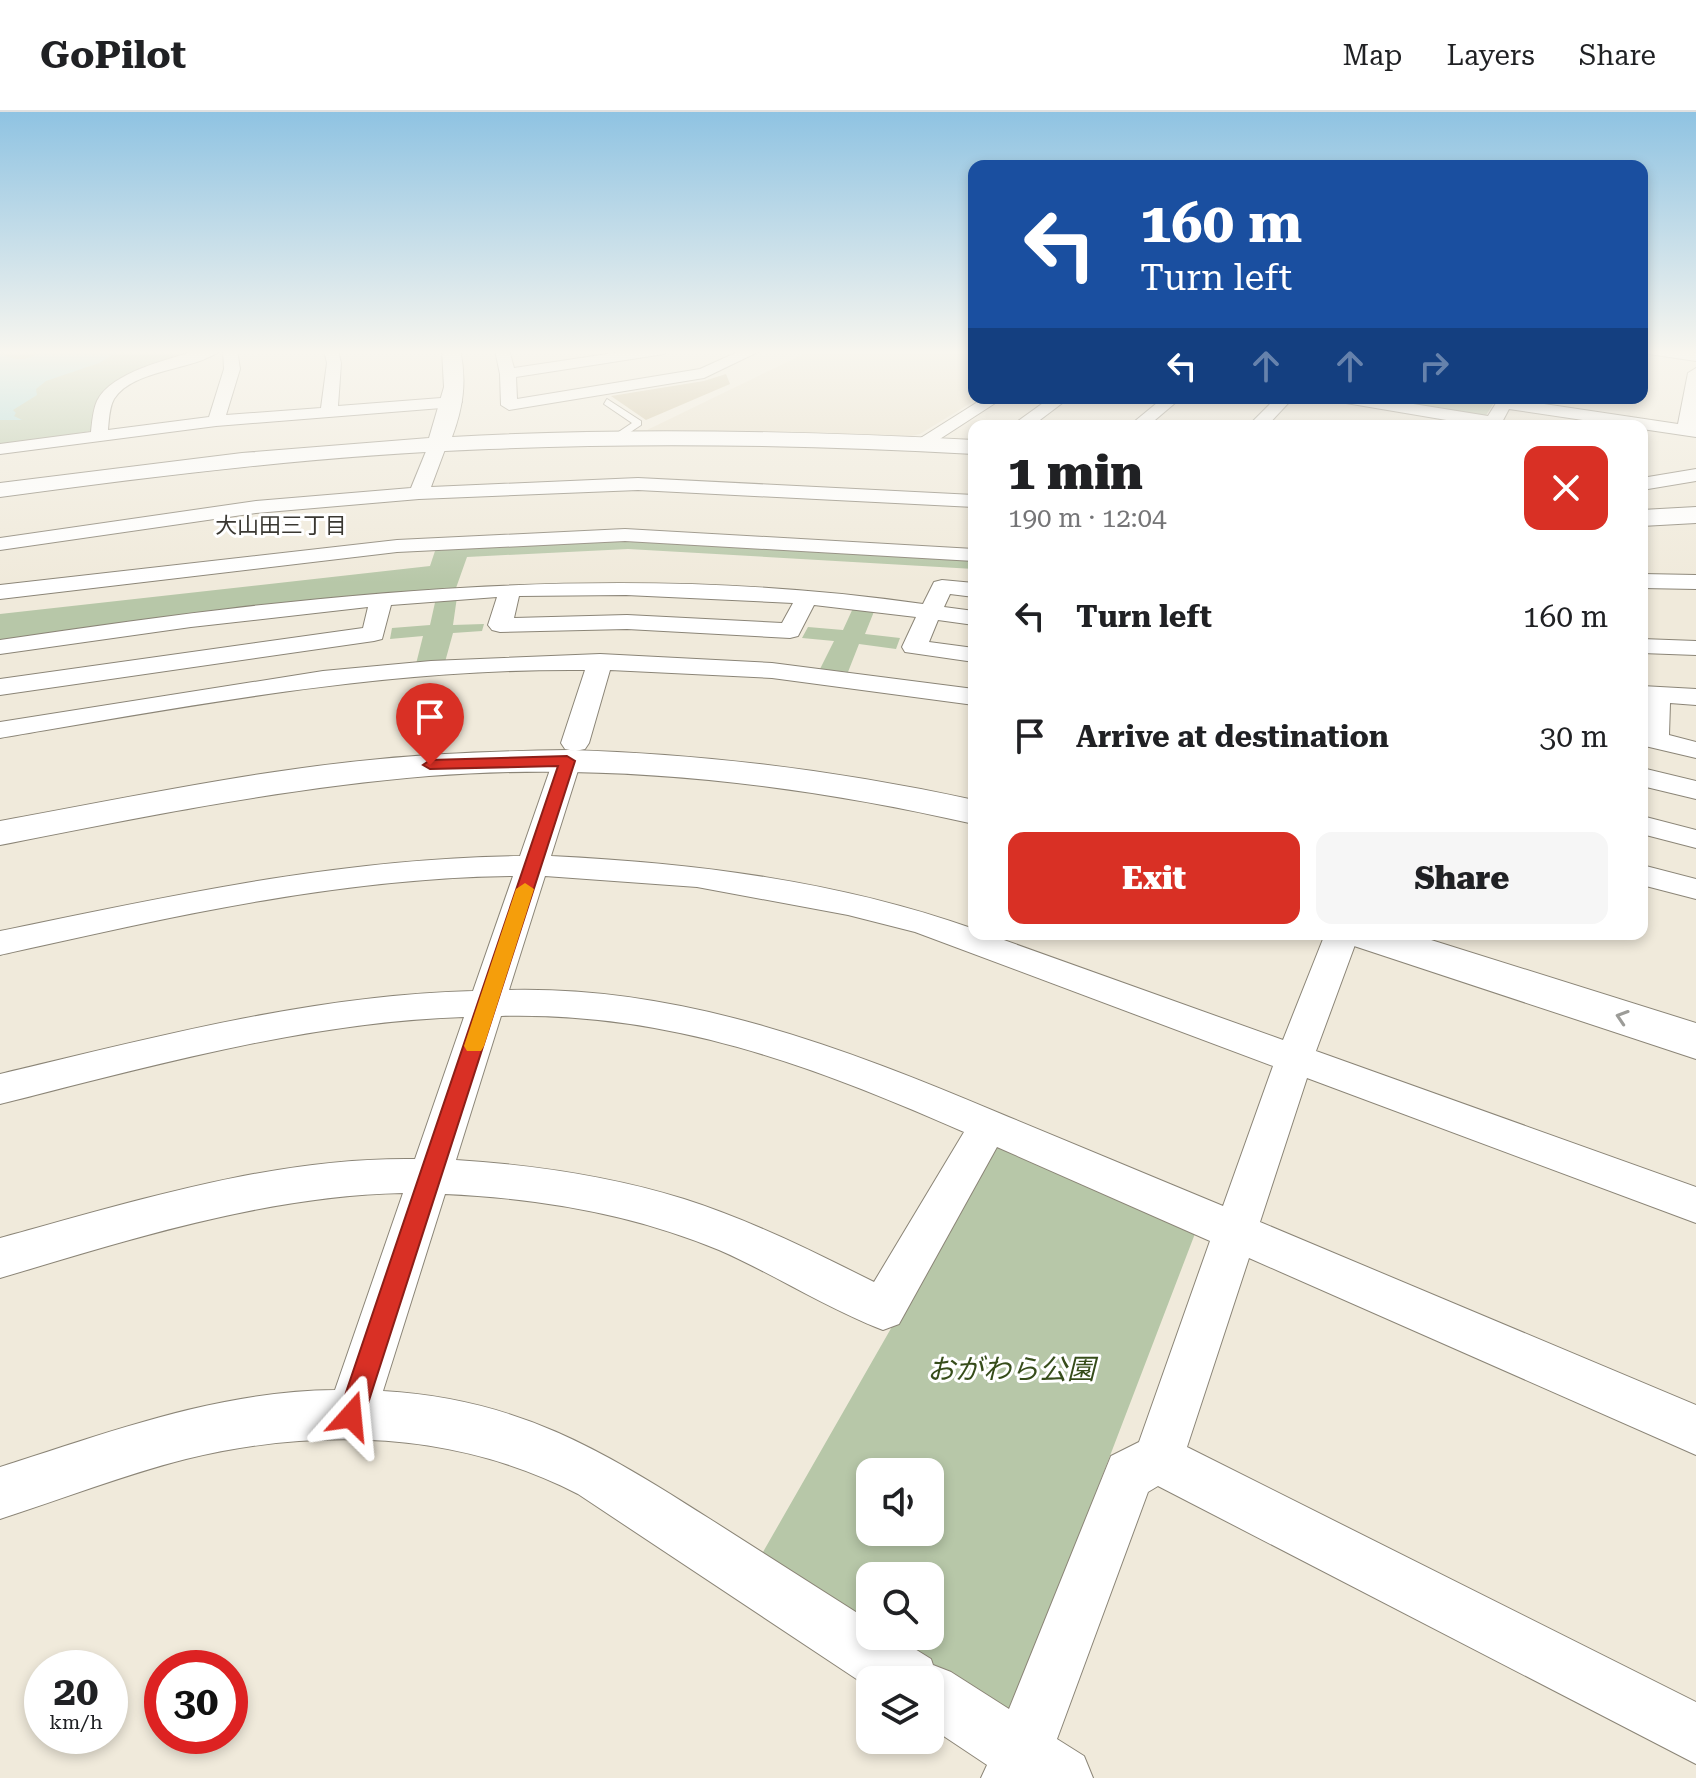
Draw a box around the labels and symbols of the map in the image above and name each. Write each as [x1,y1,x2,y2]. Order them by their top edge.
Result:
district label: 大山田三丁目 [215,513,347,538]
pin [396,683,464,765]
one-way arrow [1615,1010,1629,1026]
park label: おがわら公園 [927,1353,1099,1386]
position arrow [309,1374,393,1458]
speed limit sign: 30 [144,1650,248,1754]

